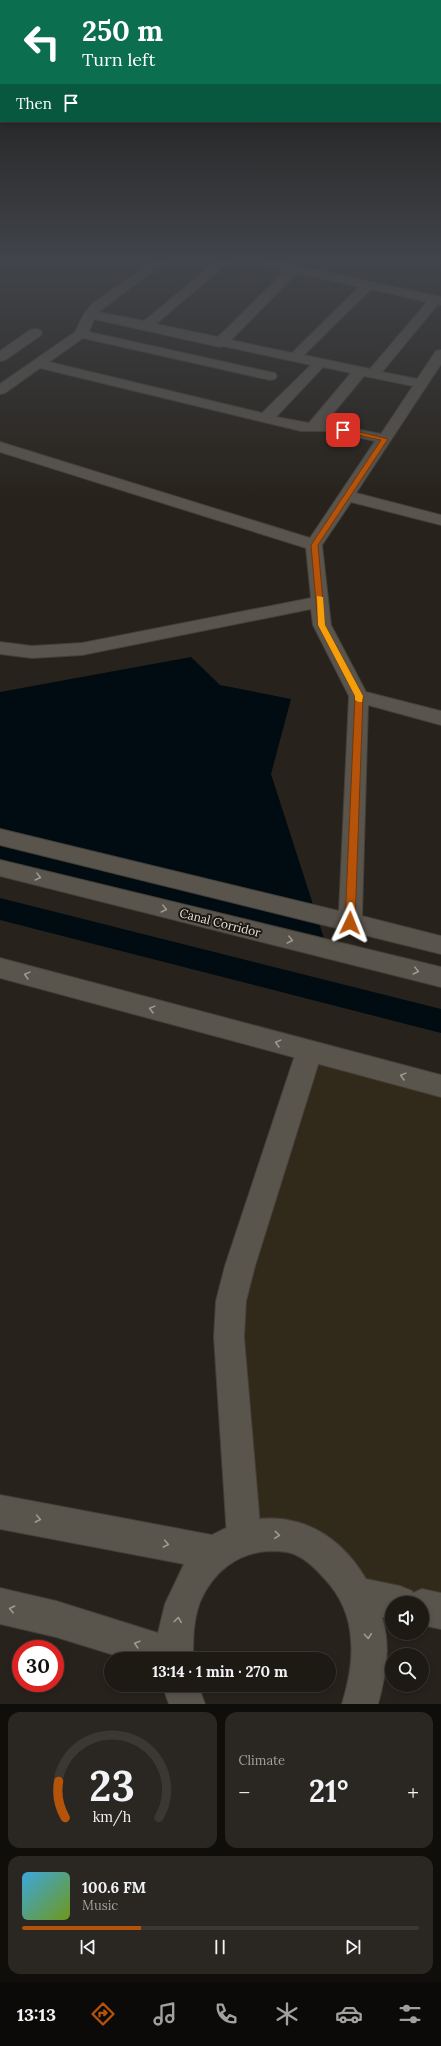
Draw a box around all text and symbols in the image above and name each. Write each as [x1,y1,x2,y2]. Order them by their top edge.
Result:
text: 250 m [82,13,163,49]
icon: left [16,16,68,68]
text: Turn left [82,48,155,71]
icon: arrive [60,92,82,114]
text: Then [16,94,52,113]
pin [326,413,360,447]
icon: arrive [332,419,354,441]
one-way arrow [35,873,41,881]
position arrow [329,902,371,944]
one-way arrow [161,904,167,912]
street label: Canal Corridor [178,905,263,940]
one-way arrow [286,935,293,944]
one-way arrow [413,967,420,975]
one-way arrow [23,971,30,980]
one-way arrow [149,1005,156,1014]
one-way arrow [274,1039,281,1048]
one-way arrow [400,1072,407,1081]
one-way arrow [35,1515,41,1523]
one-way arrow [273,1530,280,1539]
one-way arrow [163,1539,169,1547]
map controls [385,1596,429,1692]
button: sound [385,1596,429,1640]
one-way arrow [9,1605,16,1613]
one-way arrow [173,1617,182,1623]
one-way arrow [364,1633,373,1639]
speed limit sign: 30 [12,1640,64,1692]
one-way arrow [134,1640,141,1649]
button: search [385,1648,429,1692]
text: 13:14 · 1 min · 270 m [152,1662,288,1681]
text: Climate [239,1752,285,1769]
text: 23 [90,1759,135,1812]
text: 21° [309,1772,349,1810]
text: − [239,1778,250,1806]
text: + [407,1778,419,1806]
text: km/h [93,1808,132,1827]
text: 100.6 FM [82,1878,146,1897]
text: Music [82,1897,118,1914]
icon: previous [77,1936,99,1958]
icon: pause [209,1936,231,1958]
icon: next [342,1936,364,1958]
icon: directions [89,2000,117,2028]
icon: music [151,2000,179,2028]
icon: phone [212,2000,240,2028]
icon: climate [273,2000,301,2028]
icon: car [335,2000,363,2028]
icon: filters [396,2000,424,2028]
text: 13:13 [17,2003,56,2026]

